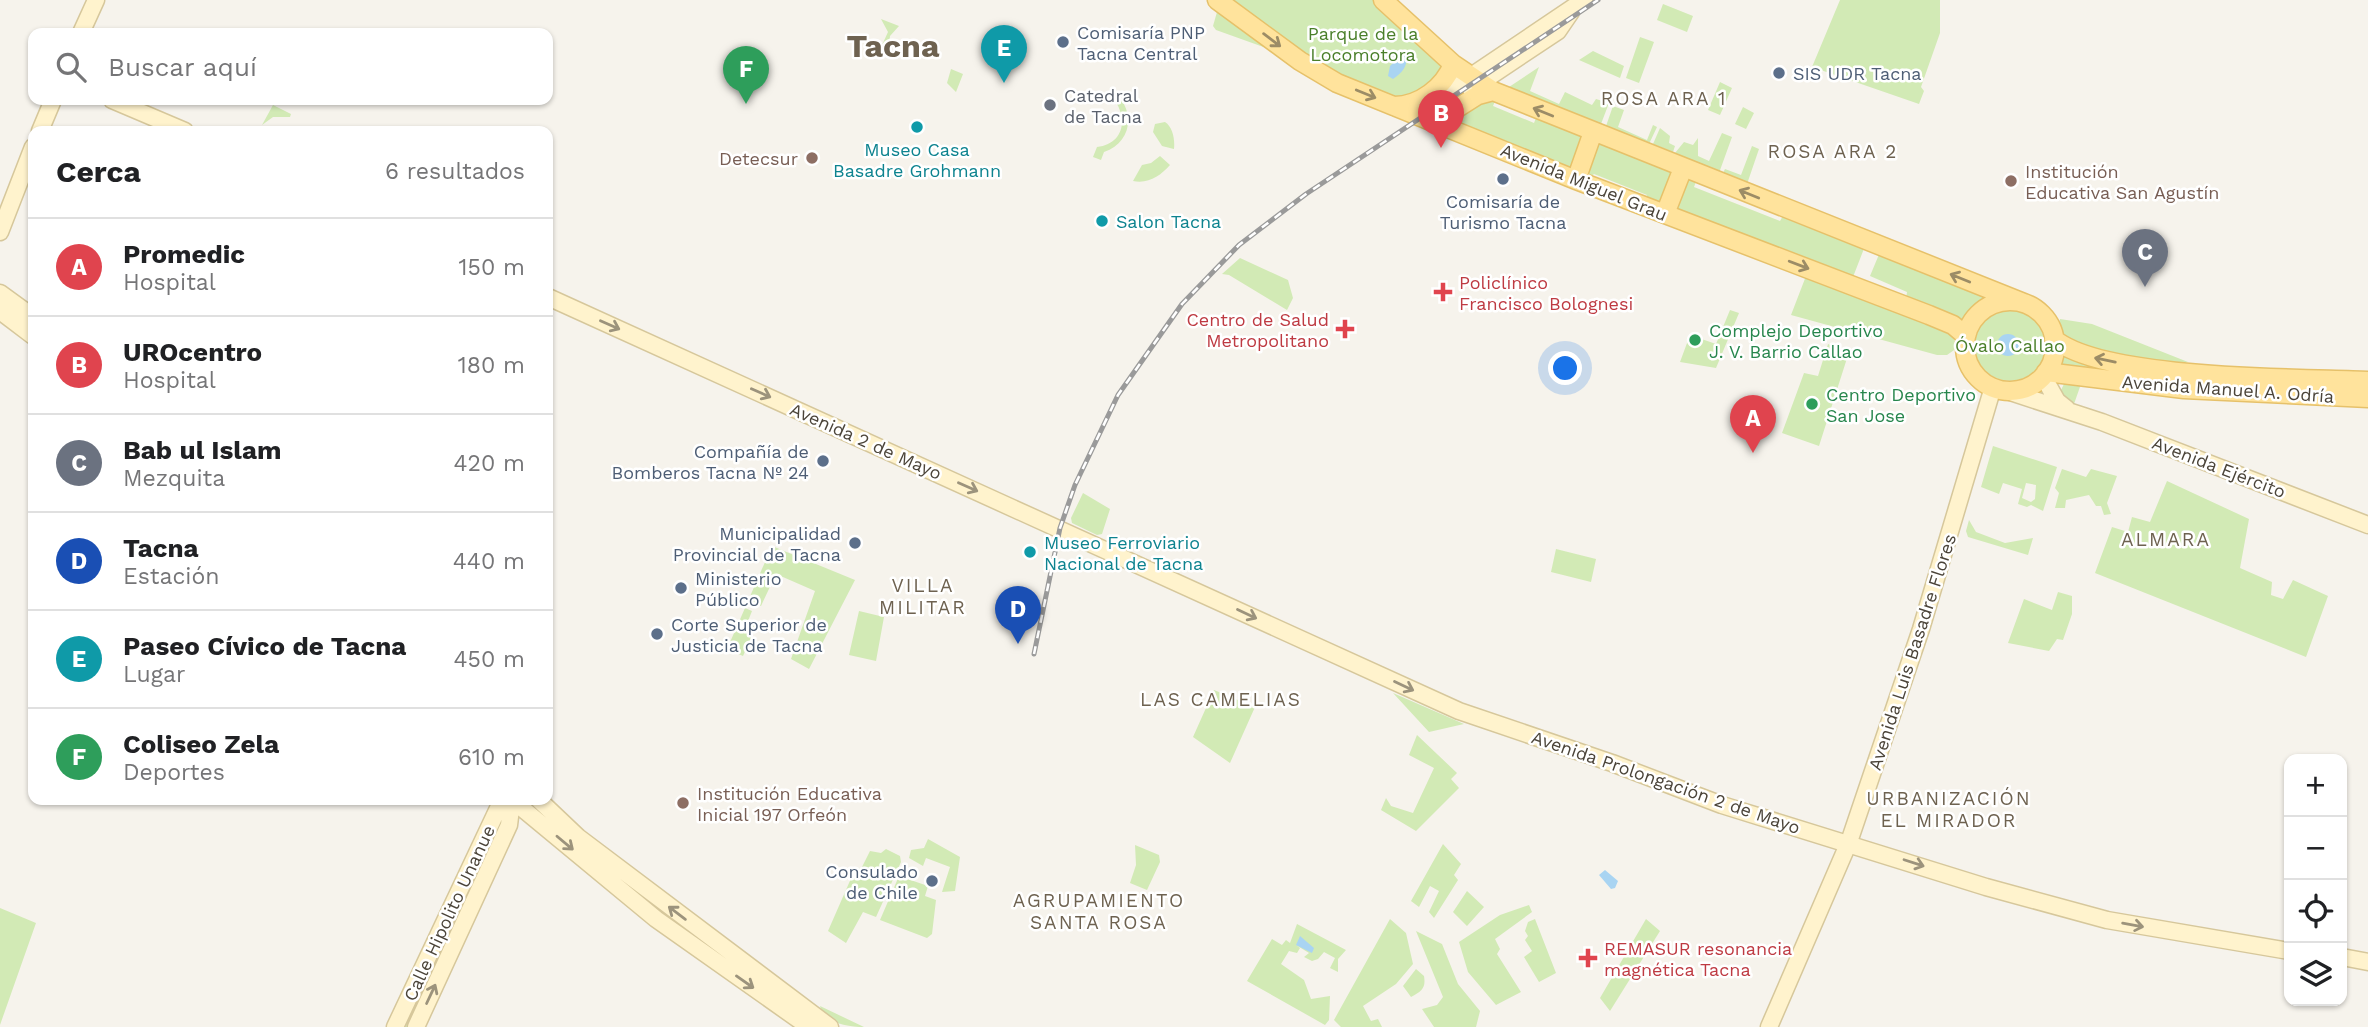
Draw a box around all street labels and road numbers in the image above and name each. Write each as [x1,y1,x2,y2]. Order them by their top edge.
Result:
street label: Avenida Miguel Grau [1498,139,1670,225]
street label: Avenida Manuel A. Odría [2121,371,2335,407]
street label: Avenida 2 de Mayo [787,398,945,484]
street label: Avenida Ejército [2149,432,2289,502]
street label: Avenida Luis Basadre Flores [1864,531,1960,773]
street label: Avenida Prolongación 2 de Mayo [1529,726,1803,838]
street label: Calle Hipolito Unanue [399,822,499,1004]

